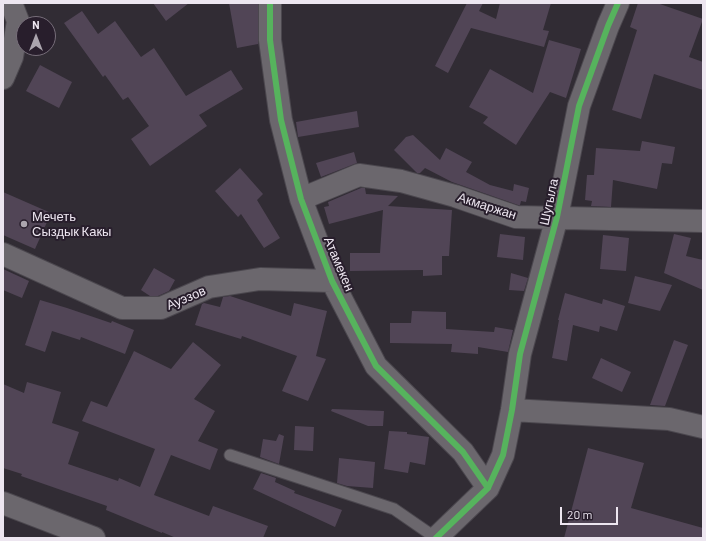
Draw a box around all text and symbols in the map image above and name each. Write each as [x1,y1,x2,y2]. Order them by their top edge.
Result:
north arrow [16,16,56,56]
text: N [32,18,40,31]
street label: Шугыла [536,177,562,227]
street label: Акмаржан [456,189,518,223]
place label: Мечеть Сыздык Какы [32,209,111,240]
marker: Мечеть Сыздык Какы [19,219,29,229]
street label: Атамекен [321,234,357,294]
street label: Ауэзов [164,283,208,313]
scale bar [562,499,620,525]
text: 20 m [567,507,593,521]

